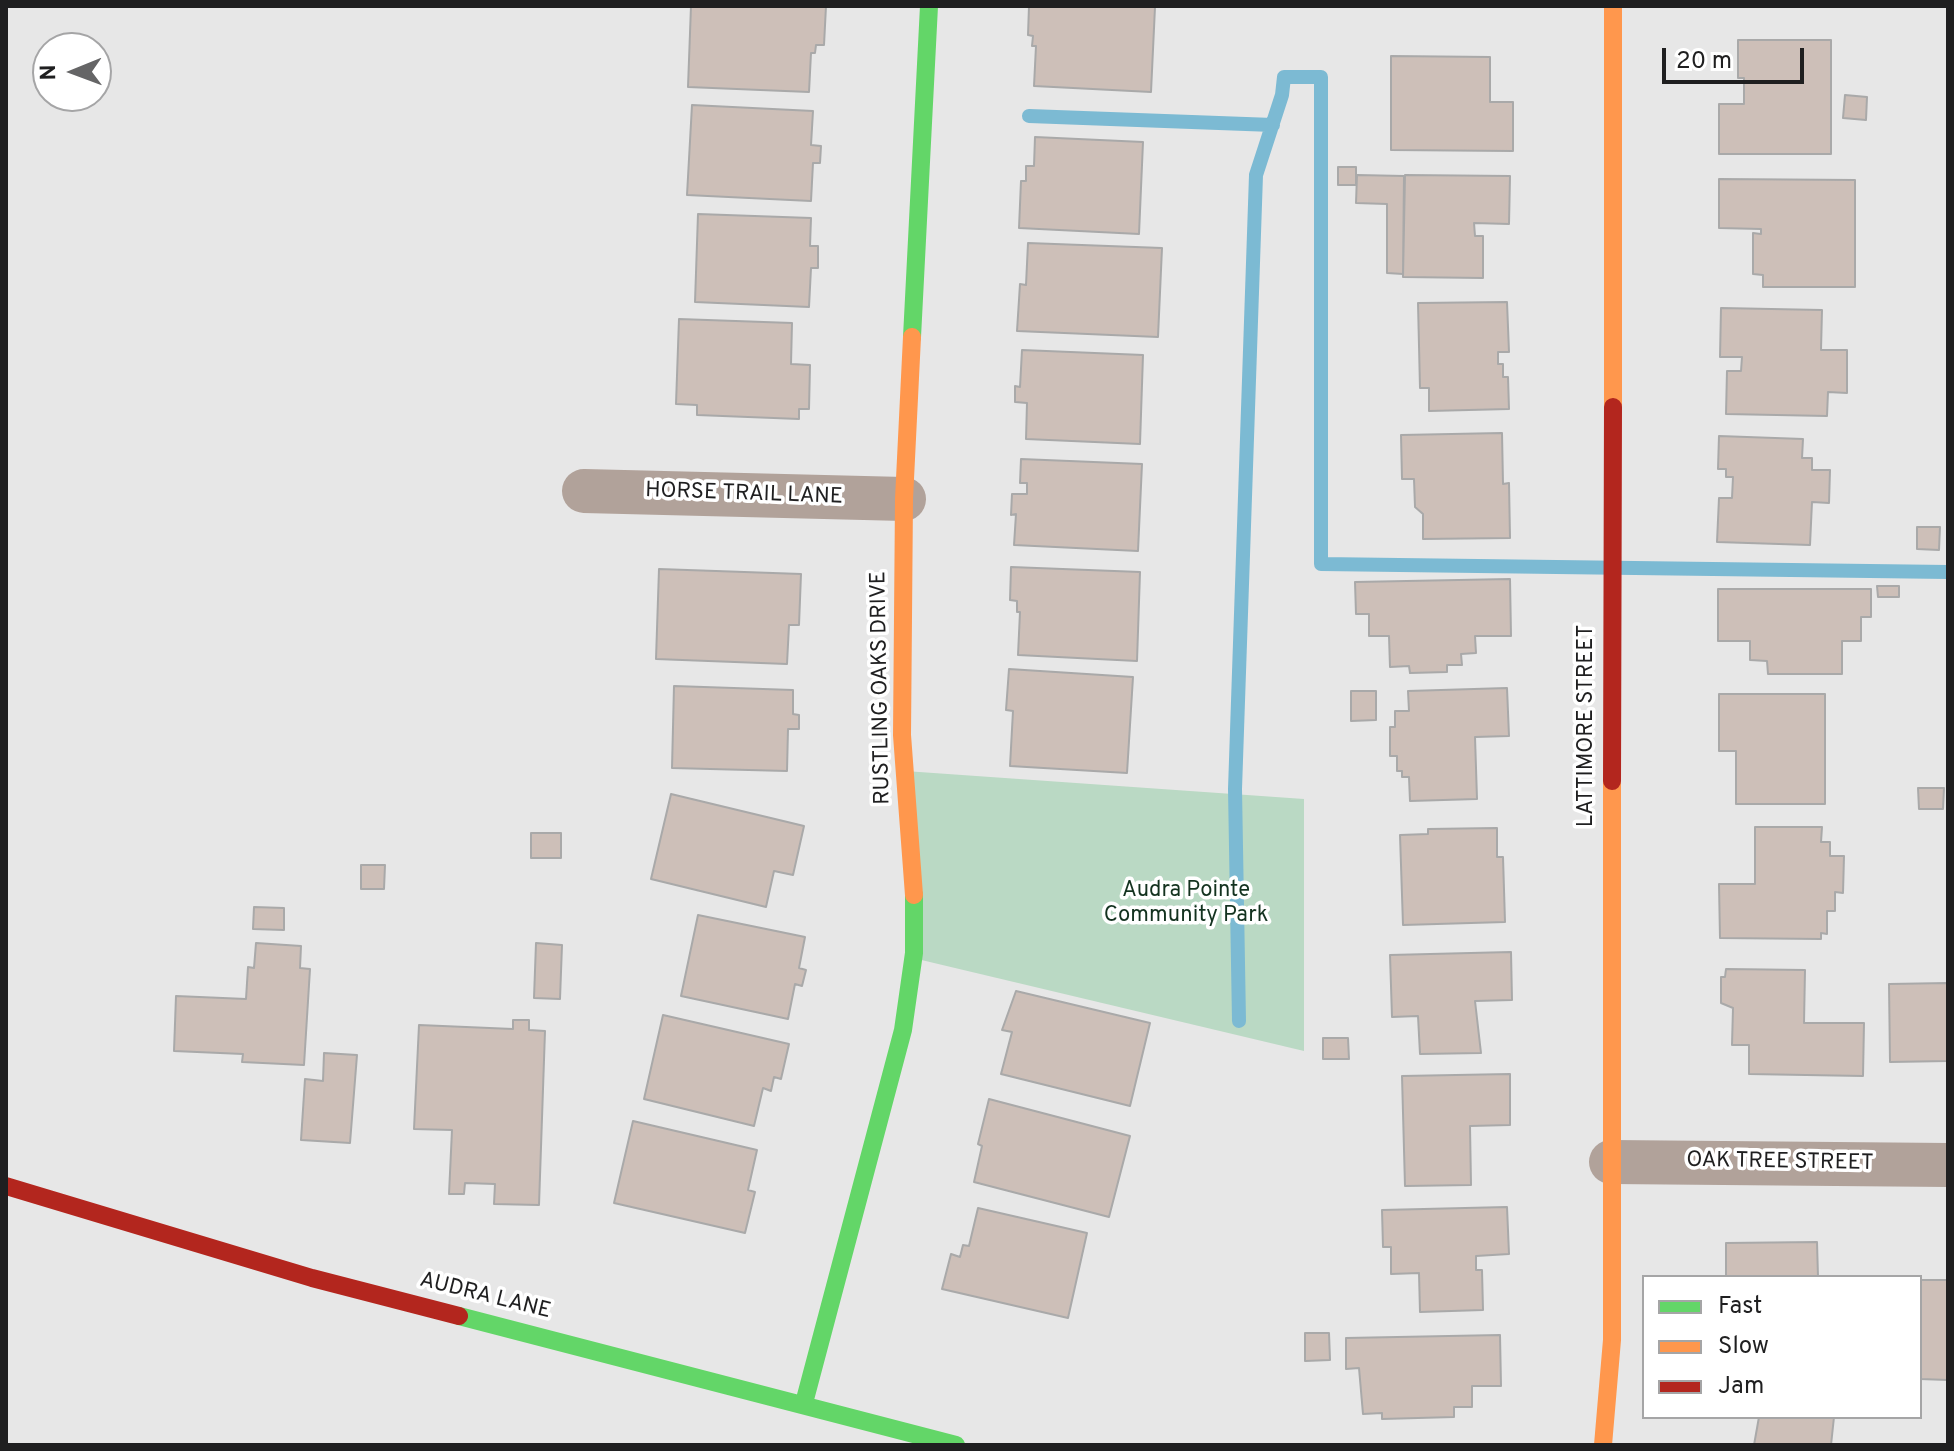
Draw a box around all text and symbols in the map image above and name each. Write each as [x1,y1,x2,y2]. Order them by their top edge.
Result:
north arrow [32,32,112,112]
scale bar [1666,32,1808,82]
text: 20 m [1676,47,1732,77]
text: N [36,64,63,81]
street label: HORSE TRAIL LANE [645,478,843,512]
street label: RUSTLING OAKS DRIVE [867,571,897,805]
street label: LATTIMORE STREET [1575,625,1601,827]
park label: Audra Pointe Community Park [1104,879,1268,930]
street label: OAK TREE STREET [1686,1148,1874,1178]
street label: AUDRA LANE [417,1268,553,1326]
legend [1642,1275,1922,1419]
text: Fast [1718,1292,1762,1322]
text: Slow [1718,1332,1769,1362]
text: Jam [1718,1372,1764,1402]

